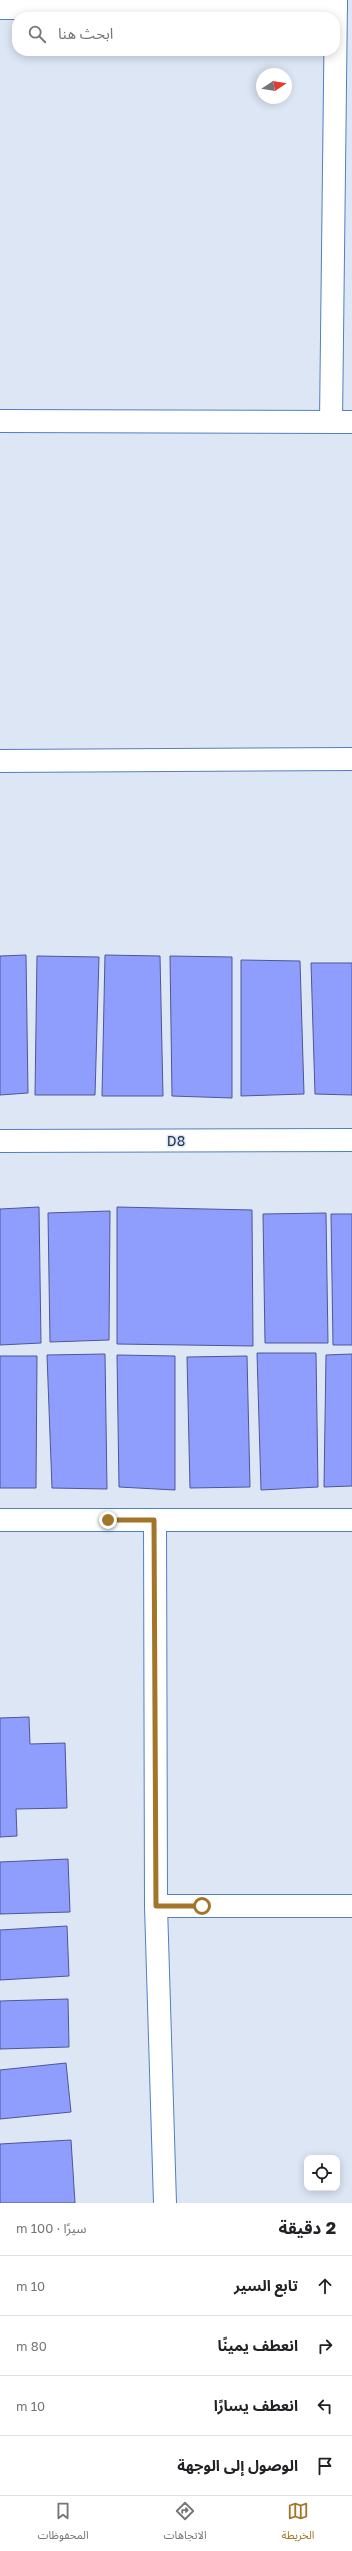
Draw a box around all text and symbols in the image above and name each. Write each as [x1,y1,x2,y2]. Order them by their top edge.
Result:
search box [12,12,340,56]
icon: search [26,23,48,45]
text: ابحث هنا [58,24,113,42]
north arrow [256,68,292,104]
street label: D8 [167,1132,185,1149]
route end [99,1511,117,1529]
route start [193,1897,211,1915]
map controls [304,2155,340,2191]
button: locate [304,2155,340,2191]
text: 2 دقيقة [279,2217,336,2238]
text: سيرًا · 100 m [16,2220,87,2236]
icon: ahead [314,2275,336,2297]
text: تابع السير [234,2276,298,2294]
text: 10 m [16,2278,45,2294]
icon: right [314,2335,336,2357]
text: انعطف يمينًا [218,2336,298,2354]
text: 80 m [16,2338,47,2354]
icon: left [314,2395,336,2417]
text: انعطف يسارًا [214,2396,298,2414]
text: 10 m [16,2398,45,2414]
icon: arrive [314,2455,336,2477]
text: الوصول إلى الوجهة [177,2456,298,2474]
tab: المحفوظات [38,2500,89,2547]
tab: الاتجاهات [164,2500,207,2547]
tab: الخريطة [282,2500,315,2547]

